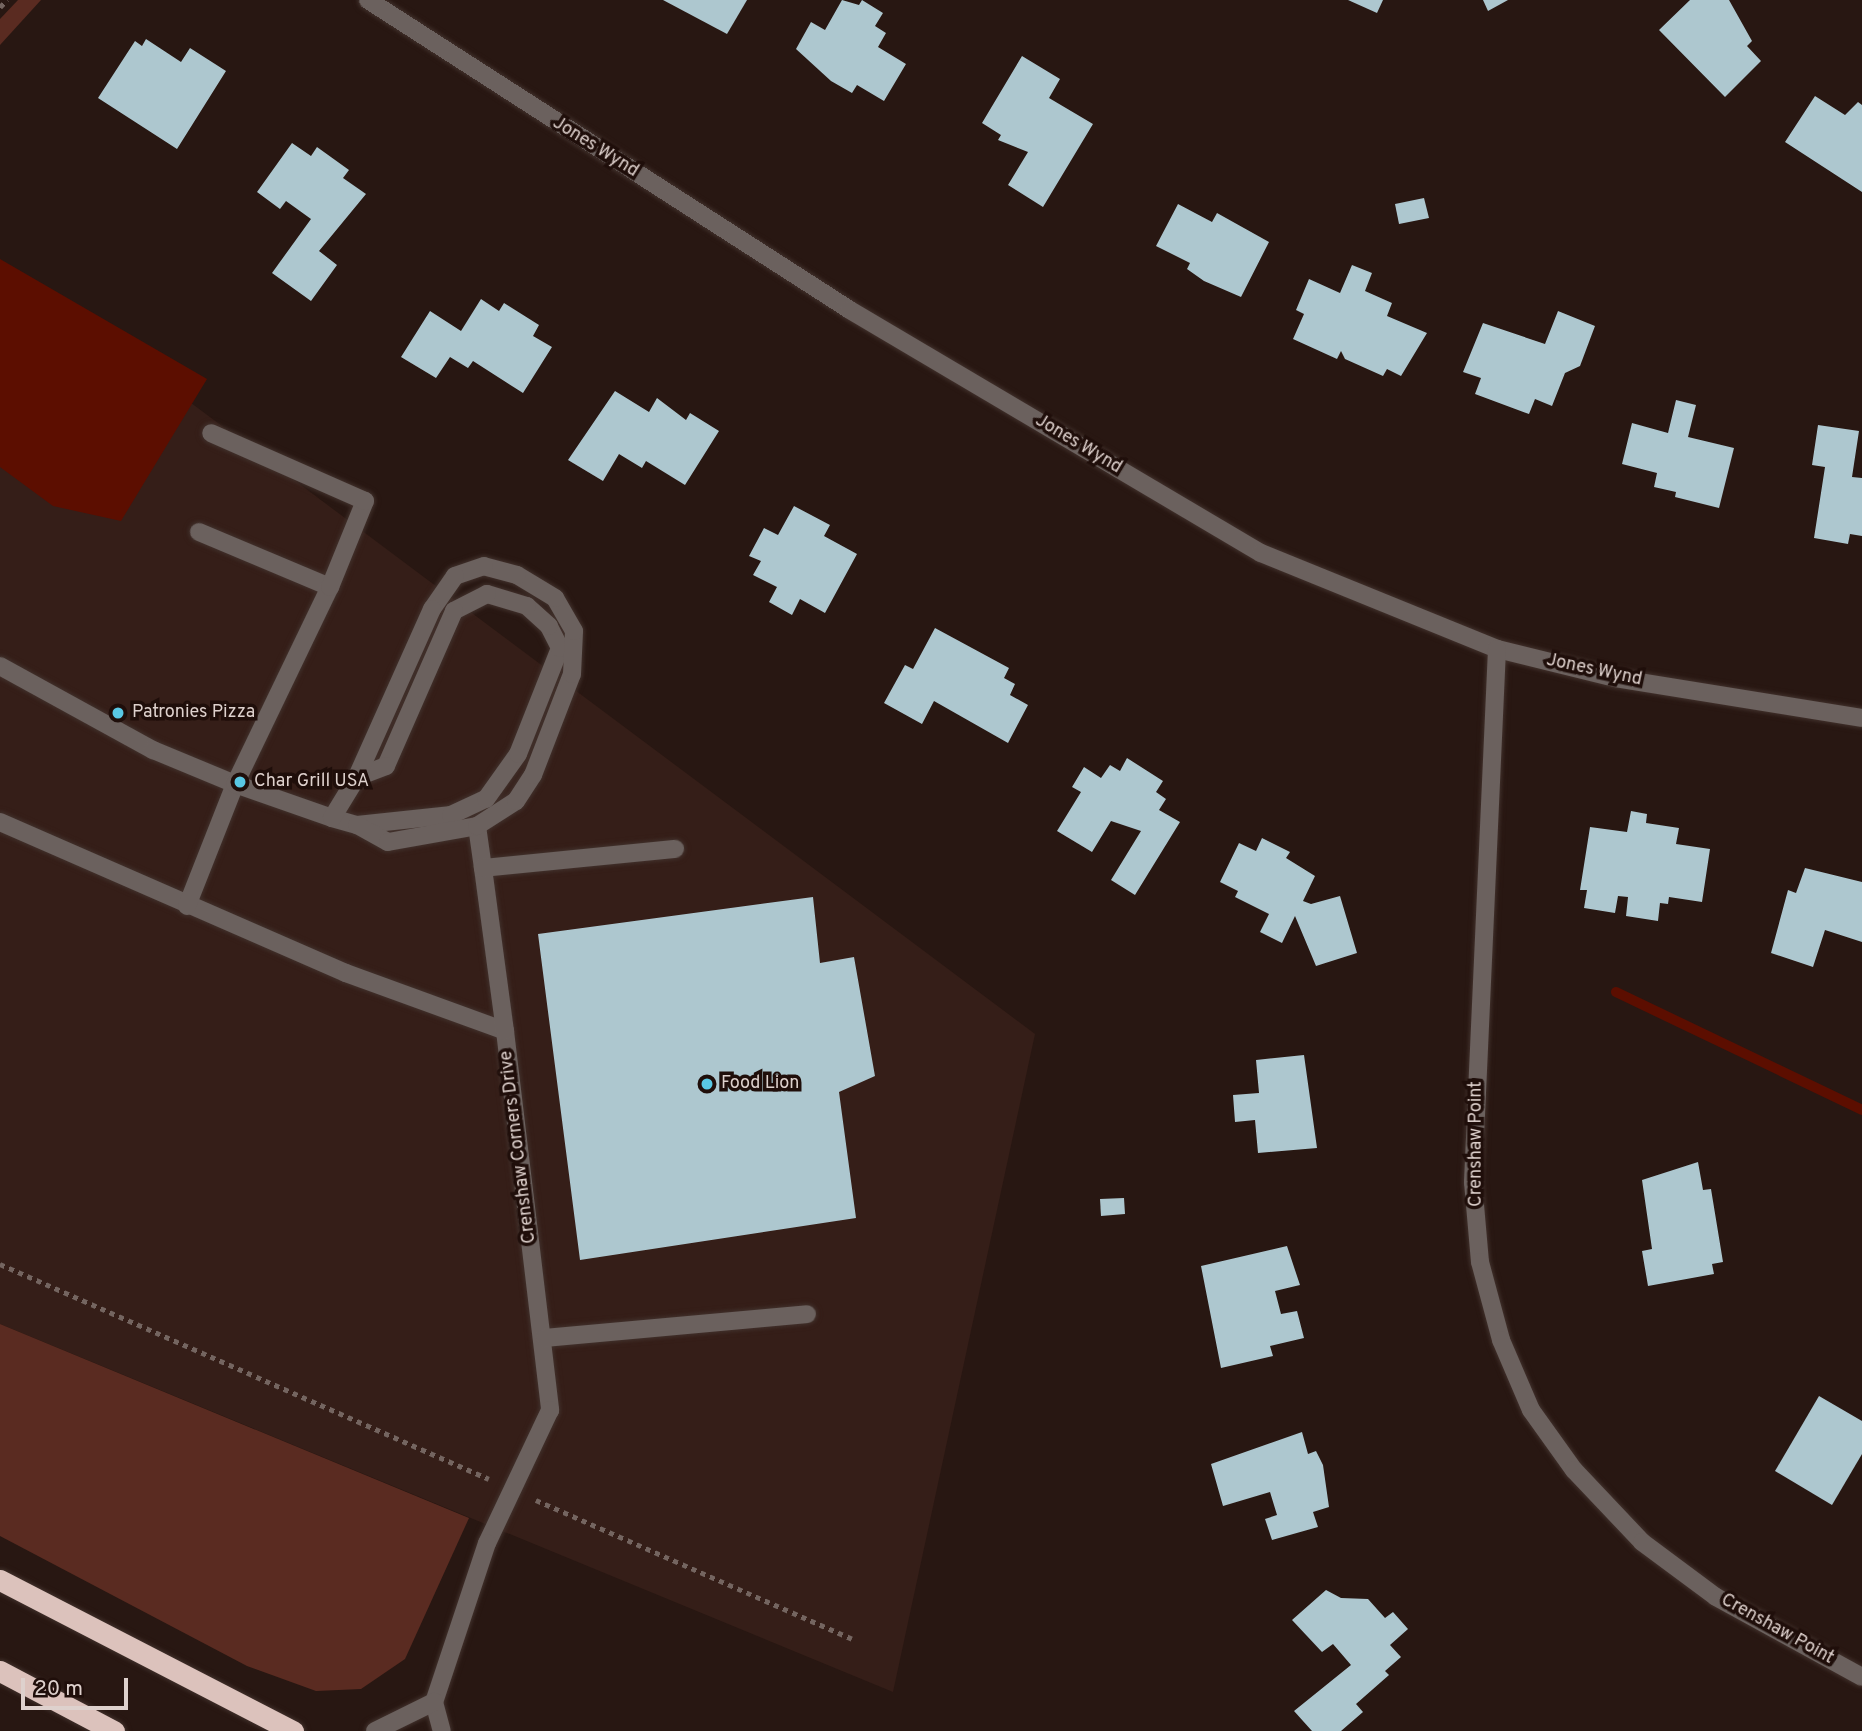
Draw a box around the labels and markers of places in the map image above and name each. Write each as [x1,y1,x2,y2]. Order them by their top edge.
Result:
place label: Patronies Pizza [132,702,255,724]
marker: Patronies Pizza [110,705,126,721]
place label: Char Grill USA [254,771,369,793]
marker: Char Grill USA [232,774,248,790]
place label: Food Lion [721,1073,799,1095]
marker: Food Lion [699,1076,715,1092]

